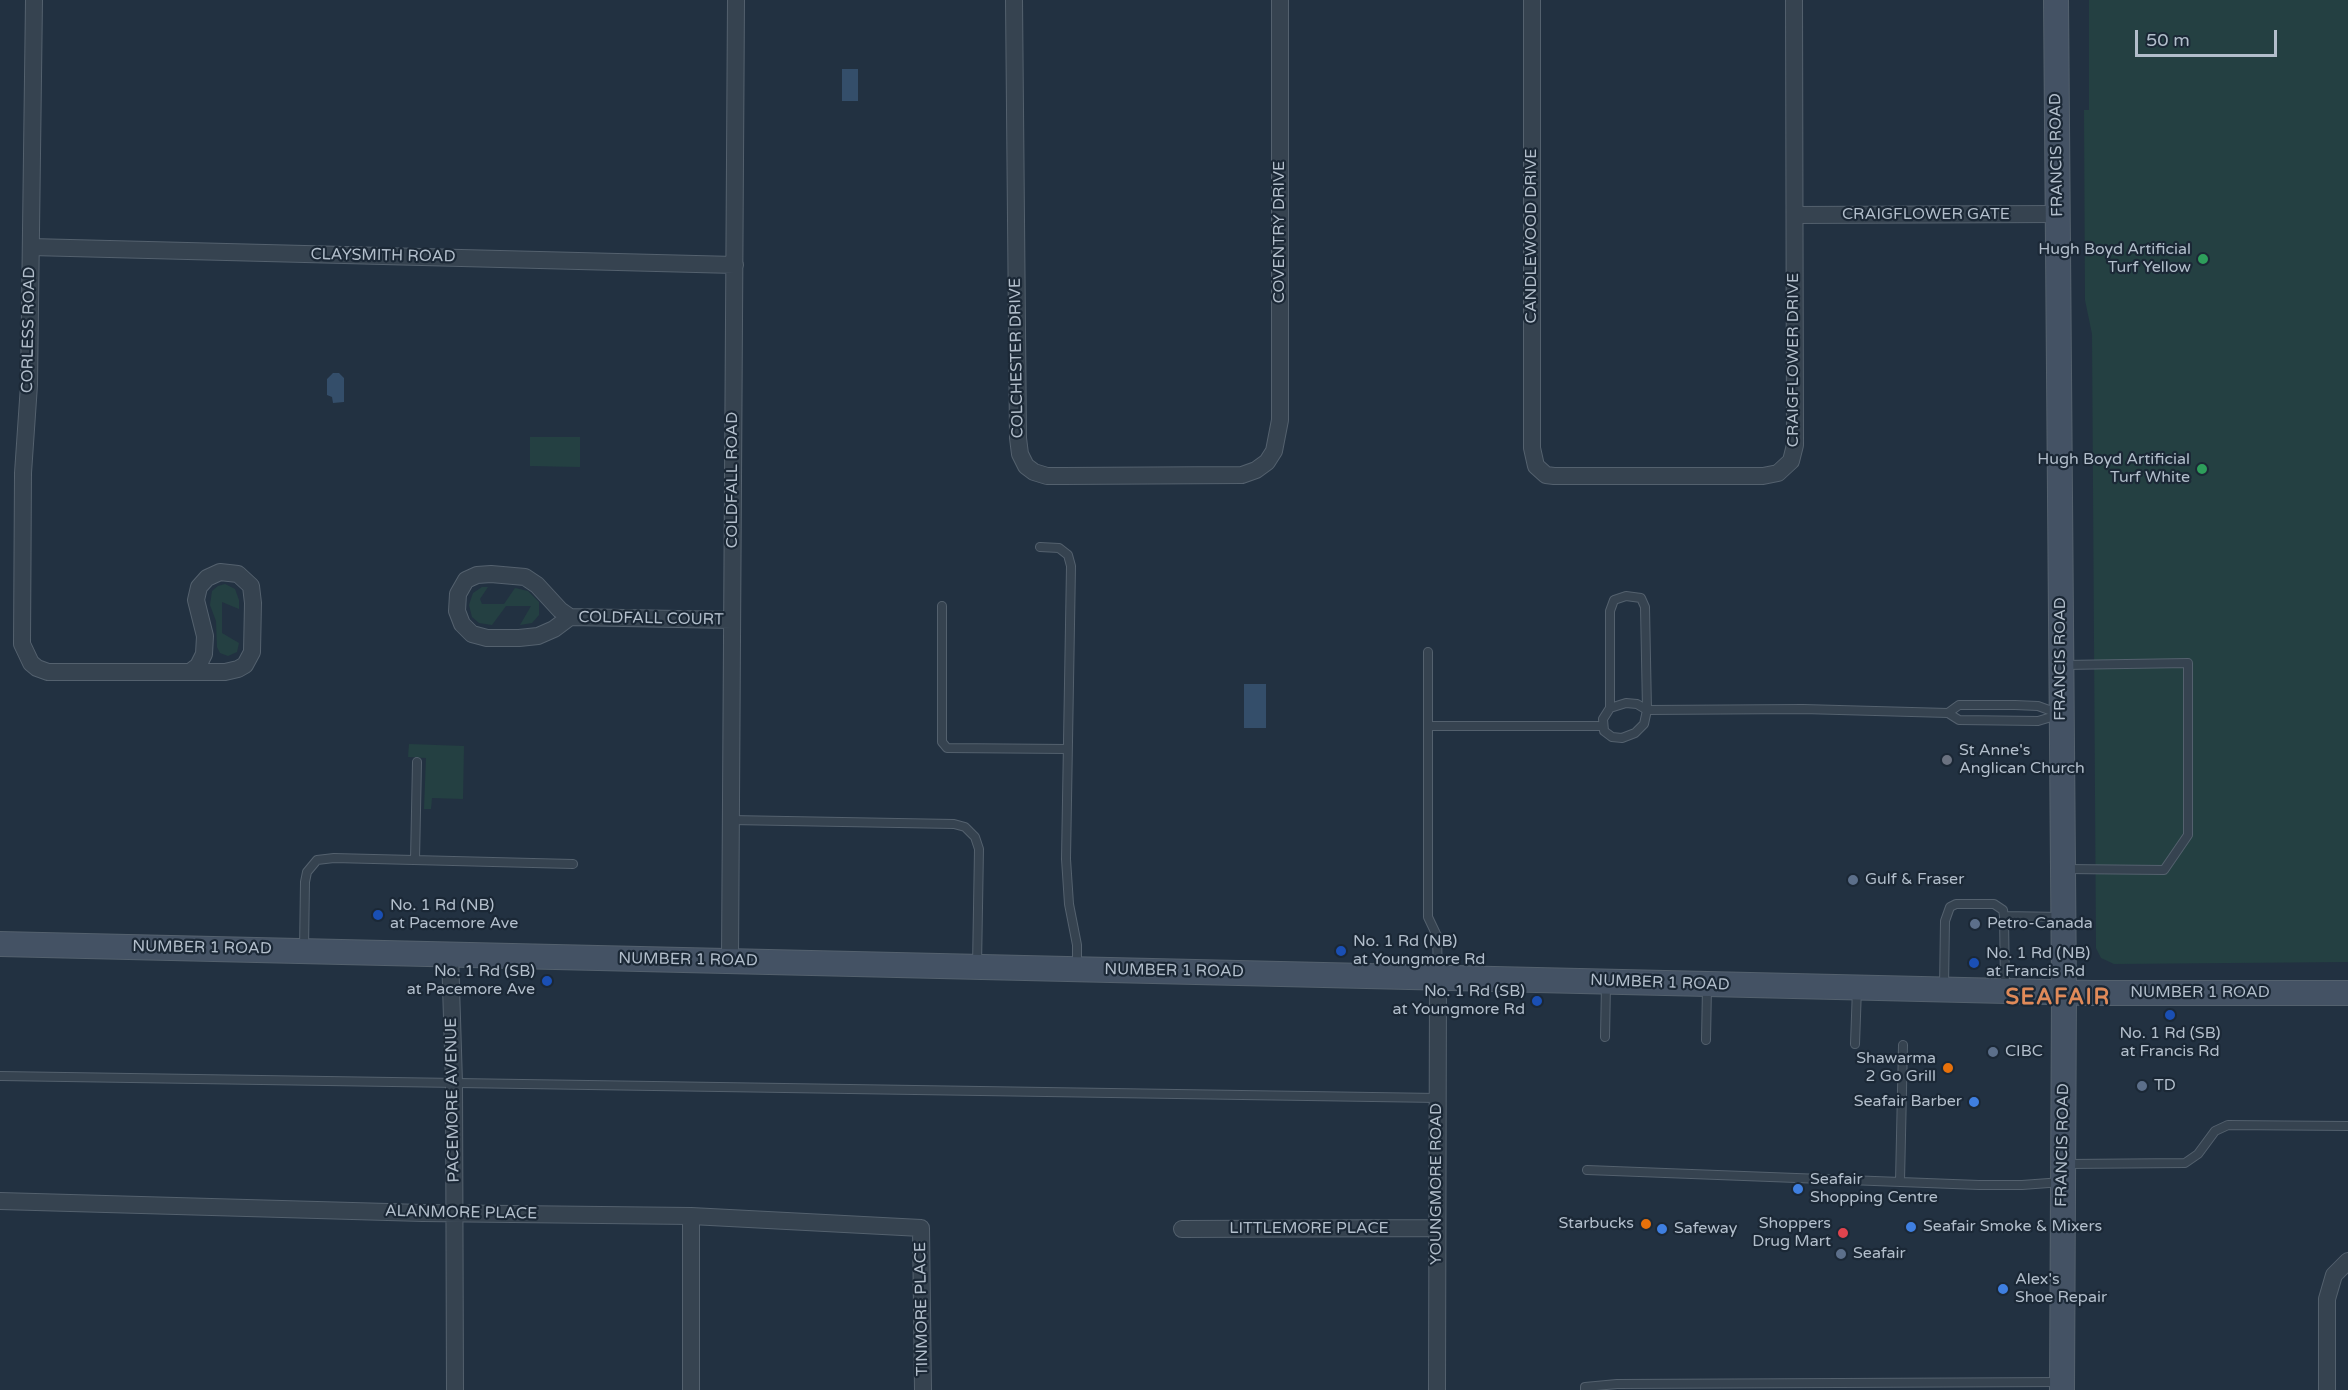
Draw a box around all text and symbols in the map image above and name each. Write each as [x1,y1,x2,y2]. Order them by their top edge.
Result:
scale bar [2138,18,2280,56]
text: 50 m [2146,29,2190,51]
street label: FRANCIS ROAD [2046,93,2068,217]
street label: CANDLEWOOD DRIVE [1522,149,1542,323]
street label: COVENTRY DRIVE [1270,161,1290,303]
street label: CRAIGFLOWER GATE [1842,205,2010,225]
place label: Hugh Boyd Artificial Turf Yellow [2038,240,2191,278]
street label: CLAYSMITH ROAD [310,245,456,267]
marker: Hugh Boyd Artificial Turf Yellow [2196,252,2210,266]
street label: CORLESS ROAD [18,267,40,393]
street label: CRAIGFLOWER DRIVE [1784,273,1804,447]
street label: COLCHESTER DRIVE [1006,278,1028,438]
street label: COLDFALL ROAD [723,412,743,548]
place label: Hugh Boyd Artificial Turf White [2037,450,2190,488]
marker: Hugh Boyd Artificial Turf White [2195,462,2209,476]
street label: FRANCIS ROAD [2051,597,2071,721]
street label: COLDFALL COURT [578,608,724,630]
place label: St Anne's Anglican Church [1959,741,2085,779]
marker: St Anne's Anglican Church [1940,753,1954,767]
place label: Gulf & Fraser [1865,870,1964,890]
marker: Gulf & Fraser [1846,873,1860,887]
place label: No. 1 Rd (NB) at Pacemore Ave [390,896,518,934]
marker: No. 1 Rd (NB) at Pacemore Ave [371,908,385,922]
place label: Petro-Canada [1987,914,2093,934]
marker: Petro-Canada [1968,917,1982,931]
place label: No. 1 Rd (NB) at Youngmore Rd [1353,932,1485,970]
street label: NUMBER 1 ROAD [132,937,272,959]
marker: No. 1 Rd (NB) at Youngmore Rd [1334,944,1348,958]
place label: No. 1 Rd (NB) at Francis Rd [1986,944,2090,982]
street label: NUMBER 1 ROAD [618,949,758,971]
marker: No. 1 Rd (NB) at Francis Rd [1967,956,1981,970]
street label: NUMBER 1 ROAD [1104,960,1244,982]
place label: No. 1 Rd (SB) at Pacemore Ave [407,962,535,1000]
street label: NUMBER 1 ROAD [1590,971,1730,995]
marker: No. 1 Rd (SB) at Pacemore Ave [540,974,554,988]
place label: No. 1 Rd (SB) at Youngmore Rd [1393,982,1525,1020]
street label: NUMBER 1 ROAD [2130,983,2270,1003]
district label: SEAFAIR [2005,985,2111,1011]
marker: No. 1 Rd (SB) at Youngmore Rd [1530,994,1544,1008]
marker: No. 1 Rd (SB) at Francis Rd [2163,1008,2177,1022]
street label: PACEMORE AVENUE [442,1017,464,1183]
place label: No. 1 Rd (SB) at Francis Rd [2119,1024,2221,1062]
place label: CIBC [2005,1042,2043,1062]
marker: CIBC [1986,1045,2000,1059]
place label: Shawarma 2 Go Grill [1856,1049,1936,1087]
marker: Shawarma 2 Go Grill [1941,1061,1955,1075]
place label: TD [2154,1076,2176,1096]
marker: TD [2135,1079,2149,1093]
street label: FRANCIS ROAD [2052,1083,2074,1207]
place label: Seafair Barber [1854,1092,1962,1112]
marker: Seafair Barber [1967,1095,1981,1109]
street label: YOUNGMORE ROAD [1427,1103,1447,1265]
place label: Seafair Shopping Centre [1810,1170,1938,1208]
marker: Seafair Shopping Centre [1791,1182,1805,1196]
street label: ALANMORE PLACE [385,1202,537,1224]
place label: Starbucks [1559,1214,1634,1234]
place label: Shoppers Drug Mart [1752,1214,1831,1252]
marker: Starbucks [1639,1217,1653,1231]
place label: Seafair Smoke & Mixers [1923,1217,2102,1237]
street label: LITTLEMORE PLACE [1229,1219,1389,1239]
place label: Safeway [1674,1219,1737,1239]
marker: Seafair Smoke & Mixers [1904,1220,1918,1234]
marker: Safeway [1655,1222,1669,1236]
marker: Shoppers Drug Mart [1836,1226,1850,1240]
street label: TINMORE PLACE [911,1242,933,1376]
place label: Seafair [1853,1244,1906,1264]
marker: Seafair [1834,1247,1848,1261]
place label: Alex's Shoe Repair [2015,1270,2107,1308]
marker: Alex's Shoe Repair [1996,1282,2010,1296]

